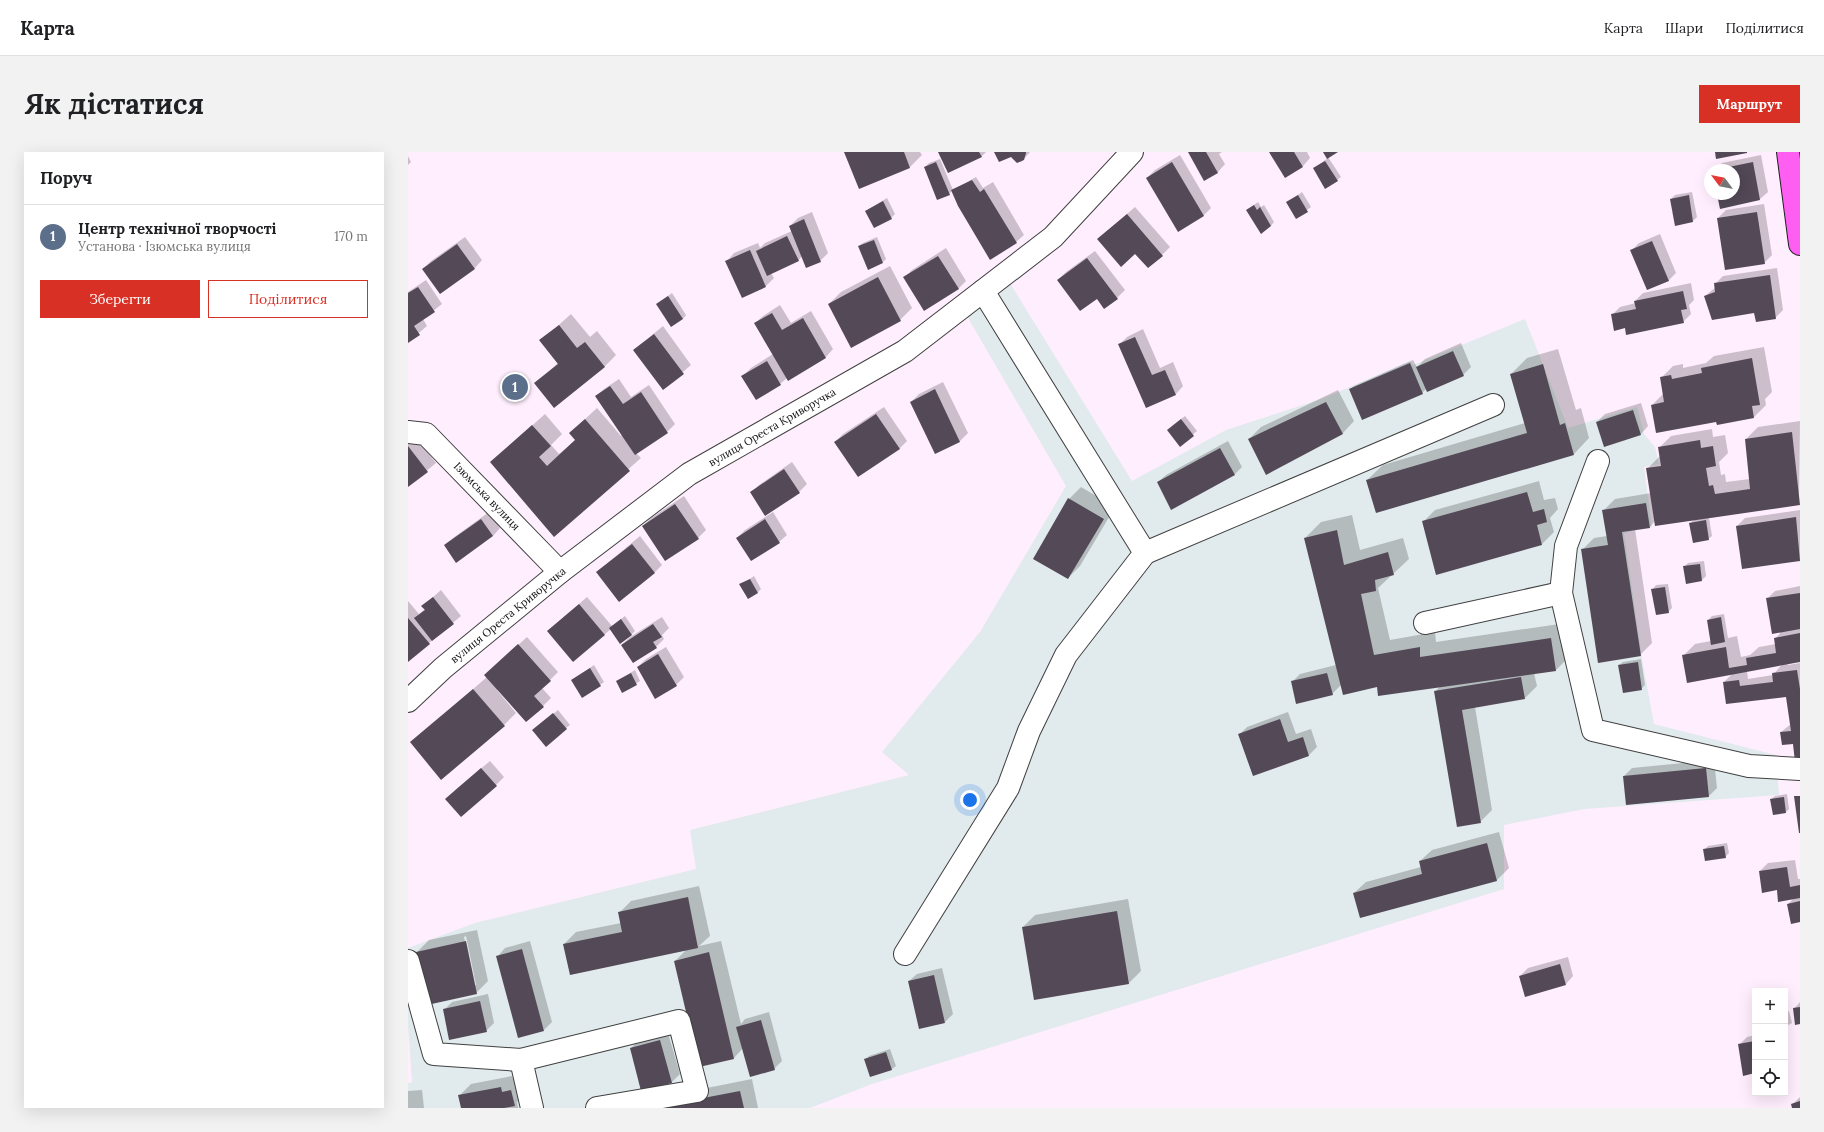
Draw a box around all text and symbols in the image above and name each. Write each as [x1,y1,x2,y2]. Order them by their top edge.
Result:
text: Карта [20,16,75,40]
text: Карта [1604,19,1643,37]
text: Шари [1665,19,1703,37]
text: Поділитися [1725,19,1804,37]
button: Маршрут [1699,85,1800,123]
text: Як дістатися [24,86,204,122]
north arrow [1704,164,1740,200]
text: Поруч [40,167,92,189]
text: Центр технічної творчості [78,219,276,238]
text: 1 [50,228,56,245]
text: 170 m [334,228,368,245]
text: Установа · Ізюмська вулиця [78,238,251,255]
button: Зберегти [40,280,200,318]
button: Поділитися [208,280,368,318]
pin: 1 [502,372,528,402]
street label: вулиця Ореста Криворучка [706,385,838,469]
street label: Ізюмська вулиця [451,459,523,533]
street label: вулиця Ореста Криворучка [447,564,569,666]
your location [960,790,980,810]
map controls [1752,988,1788,1096]
button: + [1752,988,1788,1024]
button: − [1752,1024,1788,1060]
button: locate [1752,1060,1788,1096]

